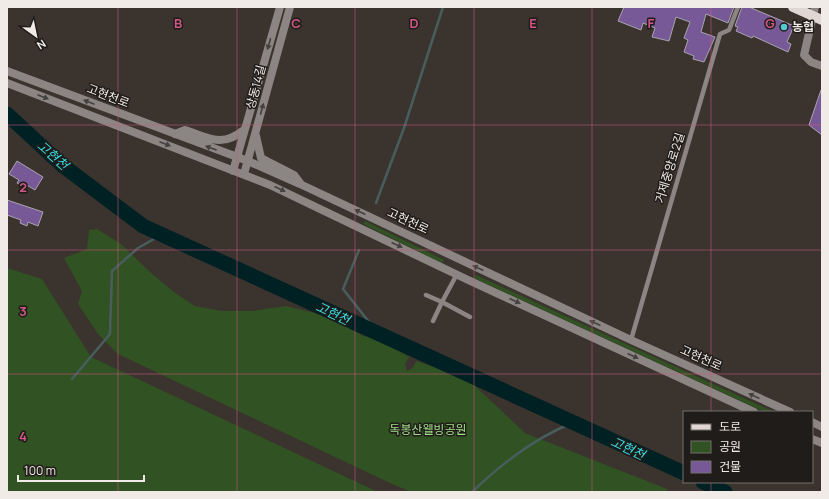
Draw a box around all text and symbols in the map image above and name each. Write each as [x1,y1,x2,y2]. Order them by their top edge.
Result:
text: B [174,14,182,32]
text: C [291,14,301,32]
text: D [409,14,419,32]
text: E [529,14,537,32]
text: F [648,14,655,32]
text: G [765,14,775,32]
north arrow [16,16,56,56]
place label: 농협 [792,18,814,35]
marker: 농협 [779,22,789,32]
text: N [34,36,49,53]
one-way arrow [266,39,272,51]
street label: 상동14길 [241,63,270,111]
street label: 고현천로 [85,80,132,111]
one-way arrow [38,95,50,101]
one-way arrow [83,99,95,105]
one-way arrow [259,103,265,115]
street label: 거제중앙로2길 [651,130,688,205]
water label: 고현천 [34,136,73,174]
one-way arrow [159,142,171,148]
one-way arrow [205,145,217,151]
text: 2 [19,178,27,196]
one-way arrow [274,186,286,192]
street label: 고현천로 [385,204,432,238]
one-way arrow [355,209,366,215]
one-way arrow [392,242,403,248]
one-way arrow [472,265,484,271]
water label: 고현천 [313,297,354,329]
one-way arrow [509,298,520,304]
text: 3 [19,302,27,320]
one-way arrow [590,320,601,326]
street label: 고현천로 [678,341,725,374]
one-way arrow [627,353,638,359]
one-way arrow [749,393,760,399]
legend [683,411,813,483]
text: 도로 [719,418,741,435]
park label: 독봉산웰빙공원 [389,421,467,438]
text: 4 [19,427,27,445]
water label: 고현천 [608,432,649,464]
text: 공원 [719,438,741,455]
scale bar [18,457,144,483]
text: 건물 [719,458,741,475]
text: 100 m [24,462,56,479]

